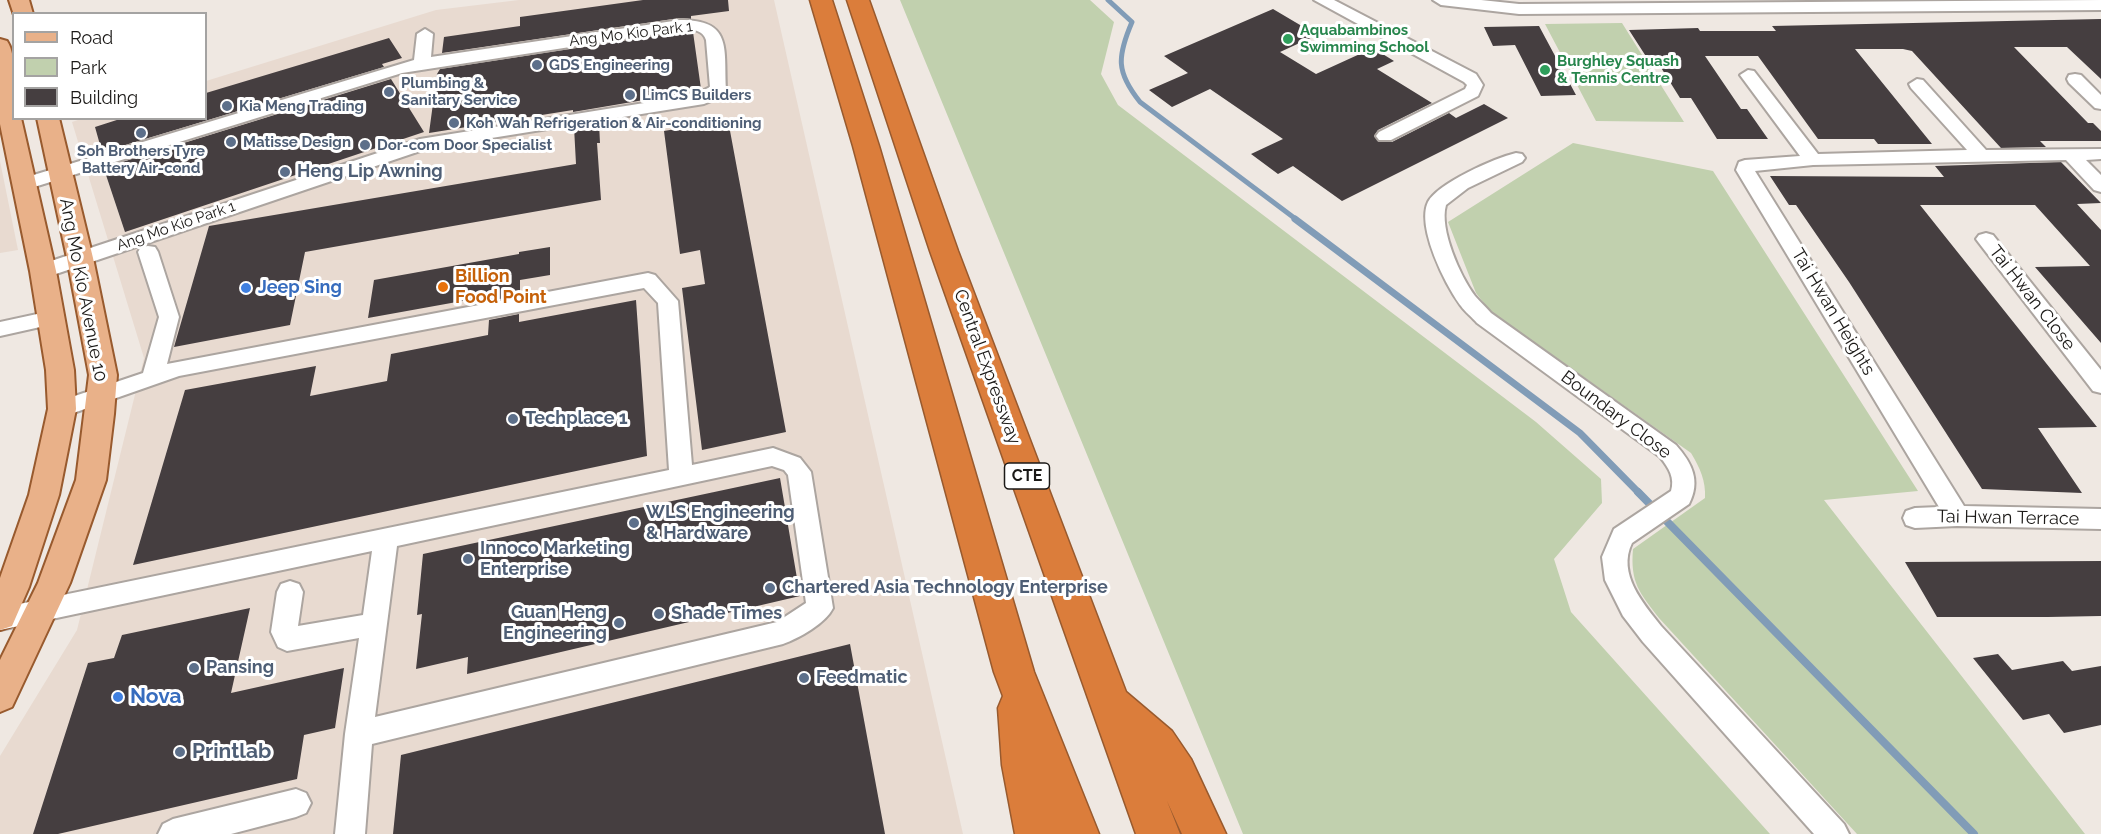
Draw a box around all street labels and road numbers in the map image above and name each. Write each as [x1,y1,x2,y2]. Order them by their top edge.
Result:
street label: Ang Mo Kio Park 1 [568,17,694,51]
street label: Ang Mo Kio Avenue 10 [55,196,111,384]
street label: Ang Mo Kio Park 1 [114,197,238,255]
street label: Tai Hwan Close [1984,241,2080,355]
street label: Tai Hwan Heights [1787,245,1879,379]
street label: Central Expressway [949,286,1025,448]
street label: Boundary Close [1556,366,1676,464]
road number: CTE [1004,463,1050,489]
street label: Tai Hwan Terrace [1937,506,2079,530]

